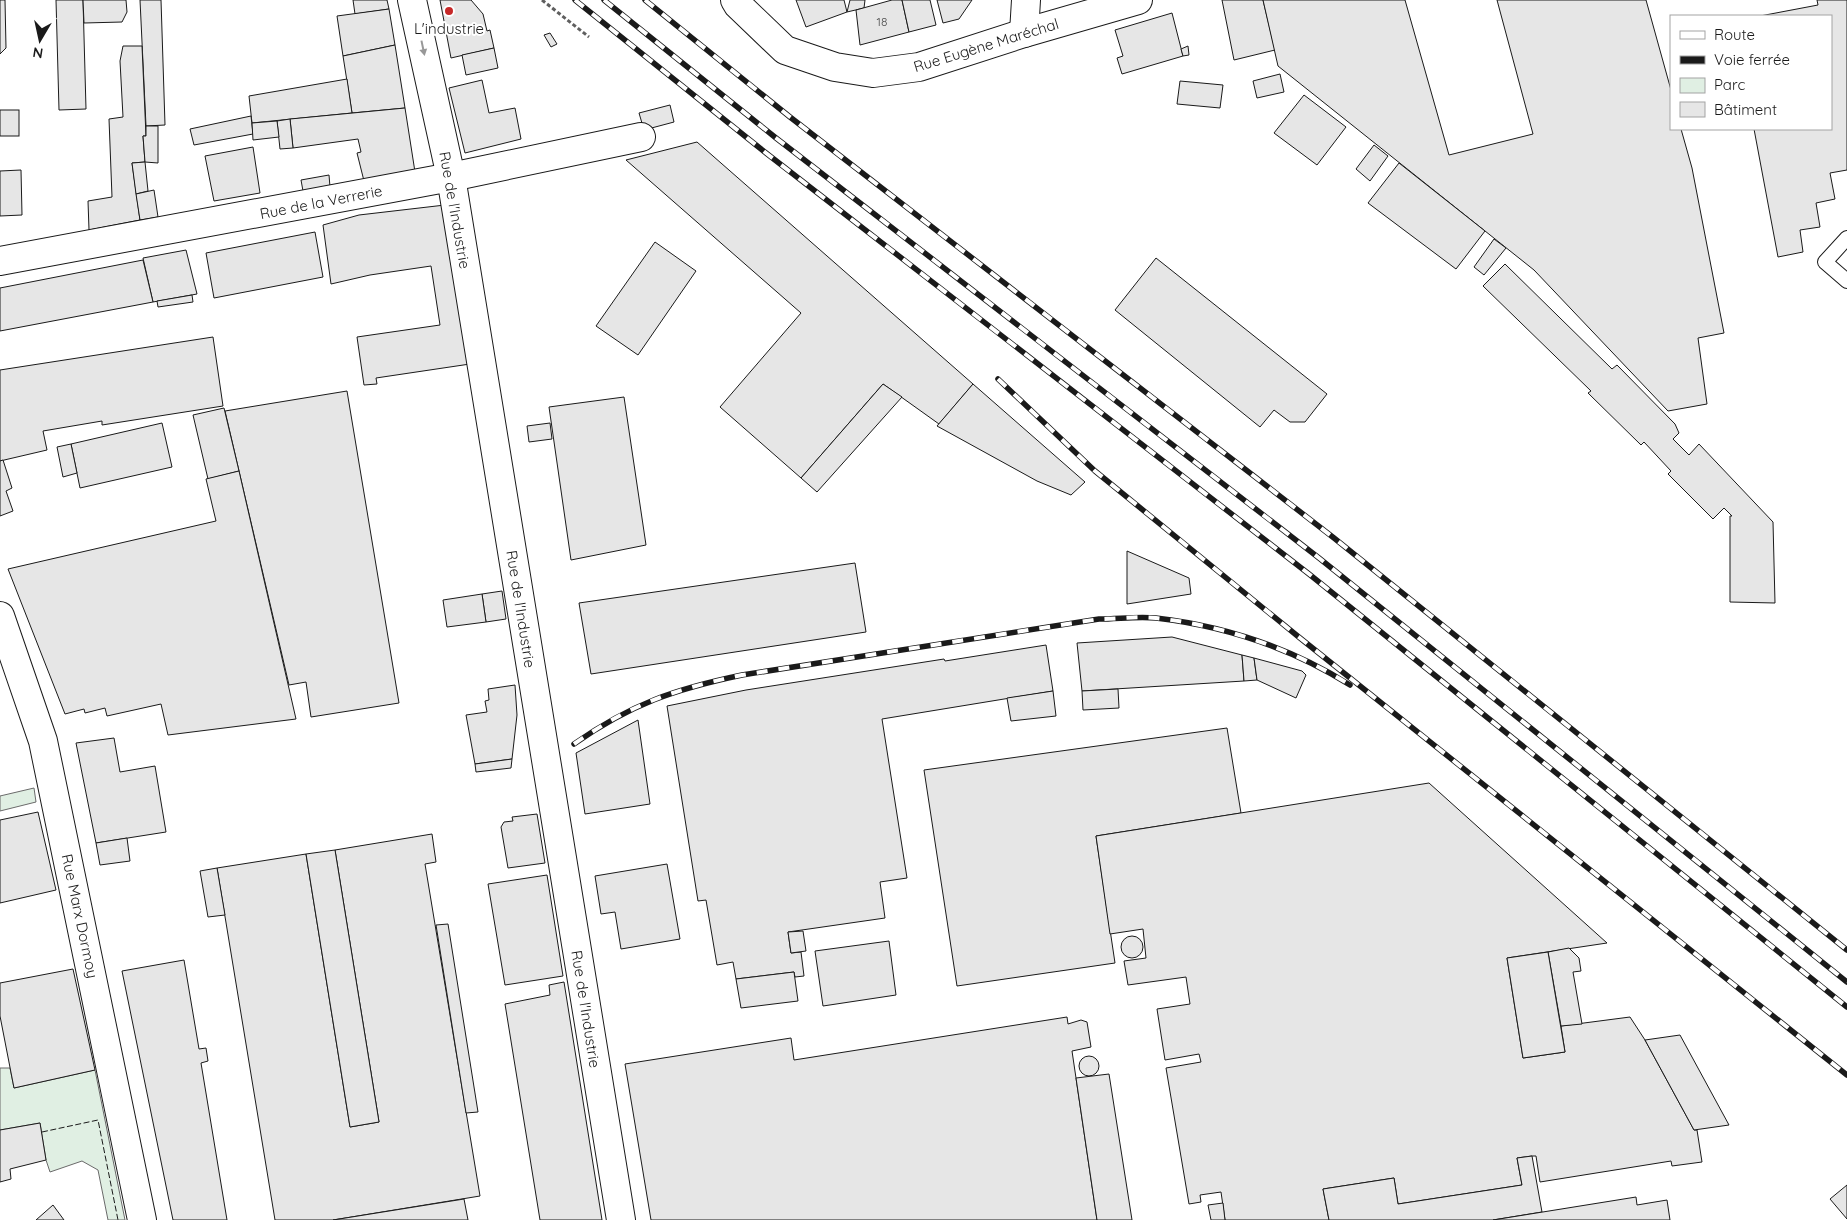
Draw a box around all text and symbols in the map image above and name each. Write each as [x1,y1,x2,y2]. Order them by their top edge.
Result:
marker: L'industrie [443,5,455,17]
house number: 18 [877,14,887,29]
street label: Rue Eugène Maréchal [911,14,1061,76]
north arrow [15,15,65,65]
legend [1670,15,1832,130]
place label: L'industrie [414,19,484,38]
text: Route [1714,25,1755,44]
one-way arrow [419,40,427,55]
text: N [31,43,44,63]
text: Voie ferrée [1714,50,1790,69]
text: Parc [1714,75,1745,94]
text: Bâtiment [1714,100,1777,119]
street label: Rue de l'Industrie [435,150,475,270]
street label: Rue de la Verrerie [258,181,384,223]
street label: Rue de l'Industrie [502,549,540,669]
street label: Rue Marx Dormoy [58,852,102,980]
street label: Rue de l'Industrie [567,949,605,1069]

